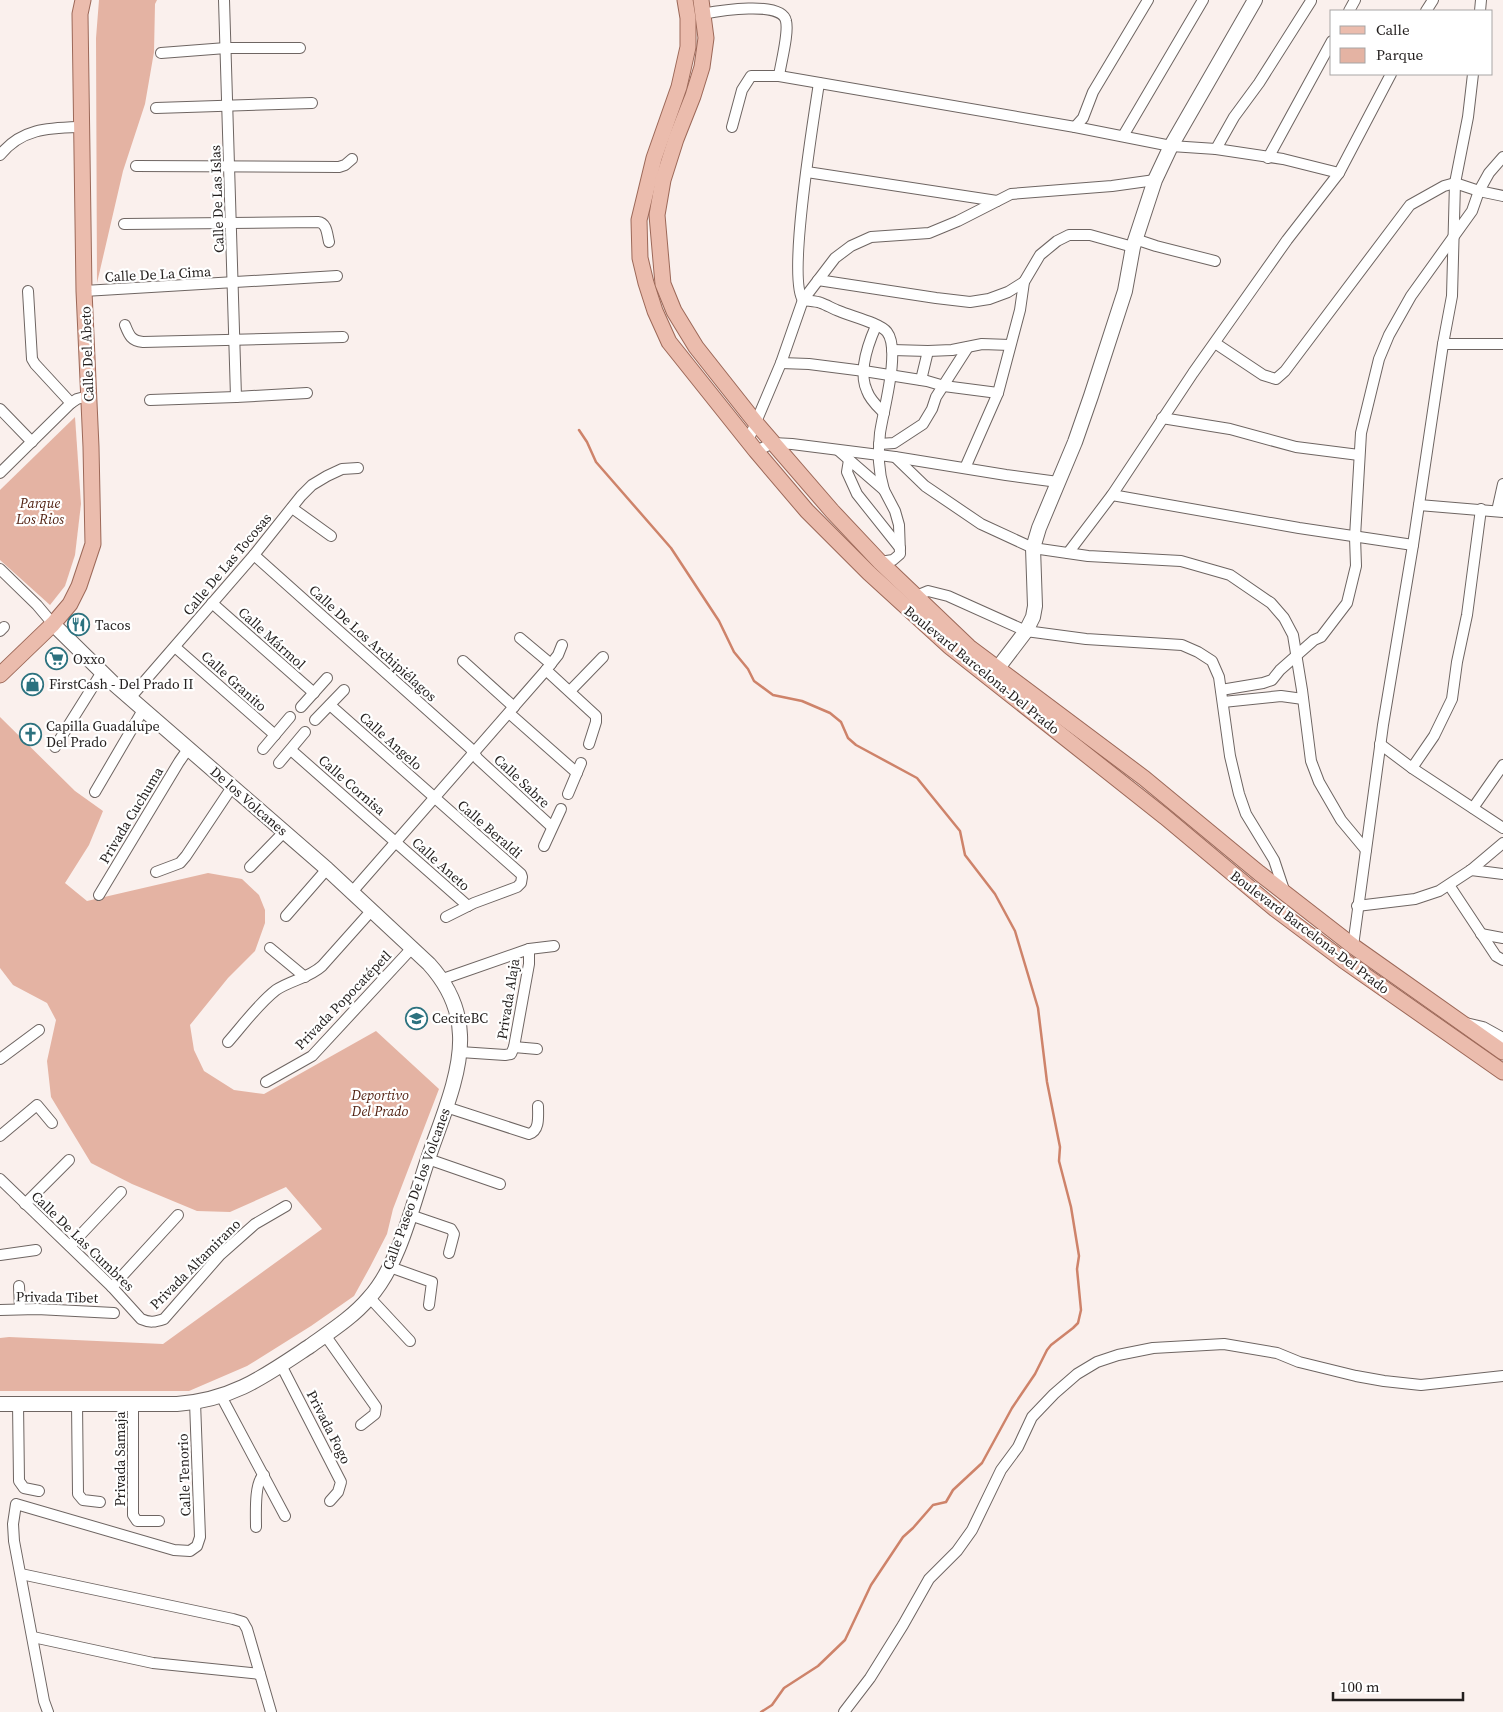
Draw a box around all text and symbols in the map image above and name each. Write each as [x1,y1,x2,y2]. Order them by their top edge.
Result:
legend [1330,10,1493,75]
text: Calle [1376,19,1410,40]
text: Parque [1376,44,1424,65]
street label: Calle De Las Islas [205,145,229,253]
street label: Calle De La Cima [104,261,213,287]
street label: Calle Del Abeto [75,305,99,402]
park label: Parque Los Rios [15,493,65,529]
street label: Calle De Las Tocosas [178,508,276,620]
street label: Calle De Los Archipiélagos [305,580,441,706]
street label: Boulevard Barcelona-Del Prado [900,601,1064,739]
street label: Calle Mármol [234,602,310,674]
restaurant icon: Tacos [67,613,91,637]
place label: Tacos [95,615,131,635]
street label: Calle Granito [197,646,271,716]
supermarket icon: Oxxo [45,647,69,671]
place label: Oxxo [73,649,105,669]
shop icon: FirstCash - Del Prado II [21,672,45,696]
place label: FirstCash - Del Prado II [49,674,193,694]
street label: Calle Angelo [355,707,427,775]
place label: Capilla Guadalupe Del Prado [46,716,160,752]
church icon: Capilla Guadalupe Del Prado [18,722,42,746]
street label: Calle Cornisa [314,750,391,820]
street label: Calle Sabre [490,750,554,812]
street label: Privada Cuchuma [94,762,168,867]
street label: De los Volcanes [206,762,292,840]
street label: Calle Beraldi [453,795,527,863]
street label: Calle Aneto [408,833,475,896]
street label: Boulevard Barcelona-Del Prado [1226,865,1394,999]
street label: Privada Popocatépetl [290,946,396,1054]
street label: Privada Alaja [492,956,524,1041]
school or university icon: CeciteBC [404,1006,428,1030]
place label: CeciteBC [432,1008,488,1028]
park label: Deportivo Del Prado [350,1085,409,1121]
street label: Calle Paseo De los Volcanes [377,1105,455,1273]
street label: Calle De Las Cumbres [27,1186,139,1296]
street label: Privada Altamirano [145,1214,245,1314]
street label: Privada Tibet [16,1286,99,1308]
street label: Privada Fogo [302,1387,356,1468]
street label: Privada Samaja [110,1411,130,1507]
street label: Calle Tenorio [173,1433,195,1517]
scale bar [1333,1670,1463,1702]
text: 100 m [1340,1676,1380,1697]

